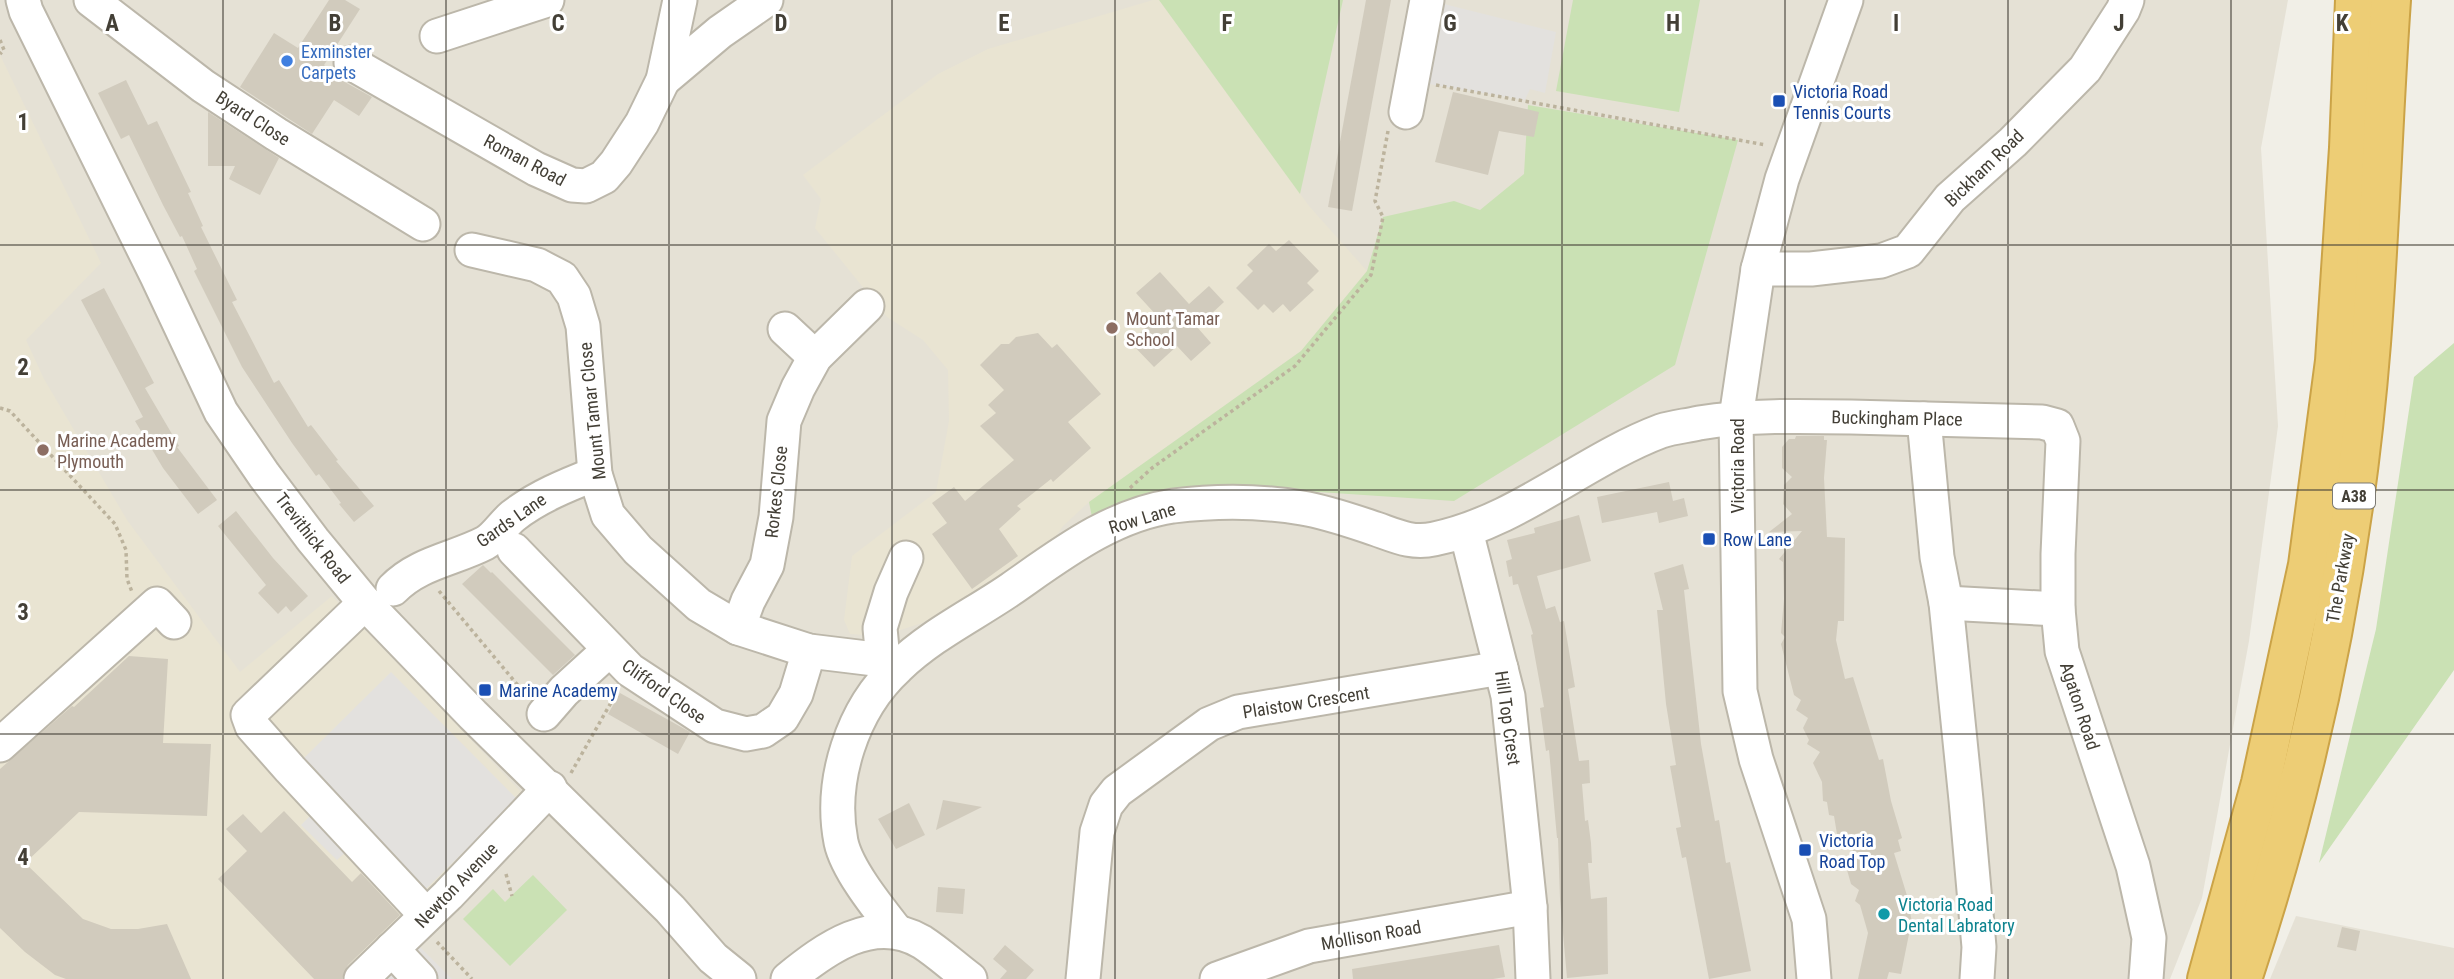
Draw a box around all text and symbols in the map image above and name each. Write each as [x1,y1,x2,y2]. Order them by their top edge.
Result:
text: A [105,10,119,37]
text: B [329,10,341,37]
text: C [551,10,565,37]
text: D [775,10,788,37]
text: E [998,10,1010,37]
text: F [1222,10,1233,37]
text: G [1443,10,1457,37]
text: H [1666,10,1680,37]
text: I [1893,10,1899,37]
text: J [2113,10,2125,37]
text: K [2336,10,2349,37]
place label: Exminster Carpets [301,41,372,83]
marker: Exminster Carpets [279,53,295,69]
place label: Victoria Road Tennis Courts [1793,81,1891,123]
street label: Byard Close [212,86,294,150]
marker: Victoria Road Tennis Courts [1771,93,1787,109]
text: 1 [17,109,29,136]
street label: Bickham Road [1940,125,2028,211]
street label: Roman Road [480,130,570,190]
place label: Mount Tamar School [1126,308,1220,350]
marker: Mount Tamar School [1104,320,1120,336]
street label: Mount Tamar Close [574,341,610,481]
text: 2 [17,354,29,381]
street label: Buckingham Place [1831,406,1963,430]
street label: Victoria Road [1727,418,1748,514]
place label: Marine Academy Plymouth [57,430,176,472]
marker: Marine Academy Plymouth [35,442,51,458]
street label: Rorkes Close [761,445,791,539]
road number: A38 [2333,484,2375,509]
street label: Gards Lane [472,488,550,552]
street label: Trevithick Road [271,489,355,587]
street label: Row Lane [1106,498,1178,538]
place label: Row Lane [1723,529,1792,550]
marker: Row Lane [1701,531,1717,547]
street label: The Parkway [2322,531,2358,624]
text: 3 [17,599,29,626]
street label: Clifford Close [618,654,710,728]
street label: Agaton Road [2056,659,2104,753]
street label: Hill Top Crest [1491,669,1525,767]
place label: Marine Academy [499,680,618,701]
marker: Marine Academy [477,682,493,698]
street label: Plaistow Crescent [1241,682,1371,722]
place label: Victoria Road Top [1819,830,1885,872]
street label: Newton Avenue [410,838,502,932]
marker: Victoria Road Top [1797,842,1813,858]
text: 4 [17,844,29,871]
place label: Victoria Road Dental Labratory [1898,894,2015,936]
marker: Victoria Road Dental Labratory [1876,906,1892,922]
street label: Mollison Road [1319,916,1423,954]

